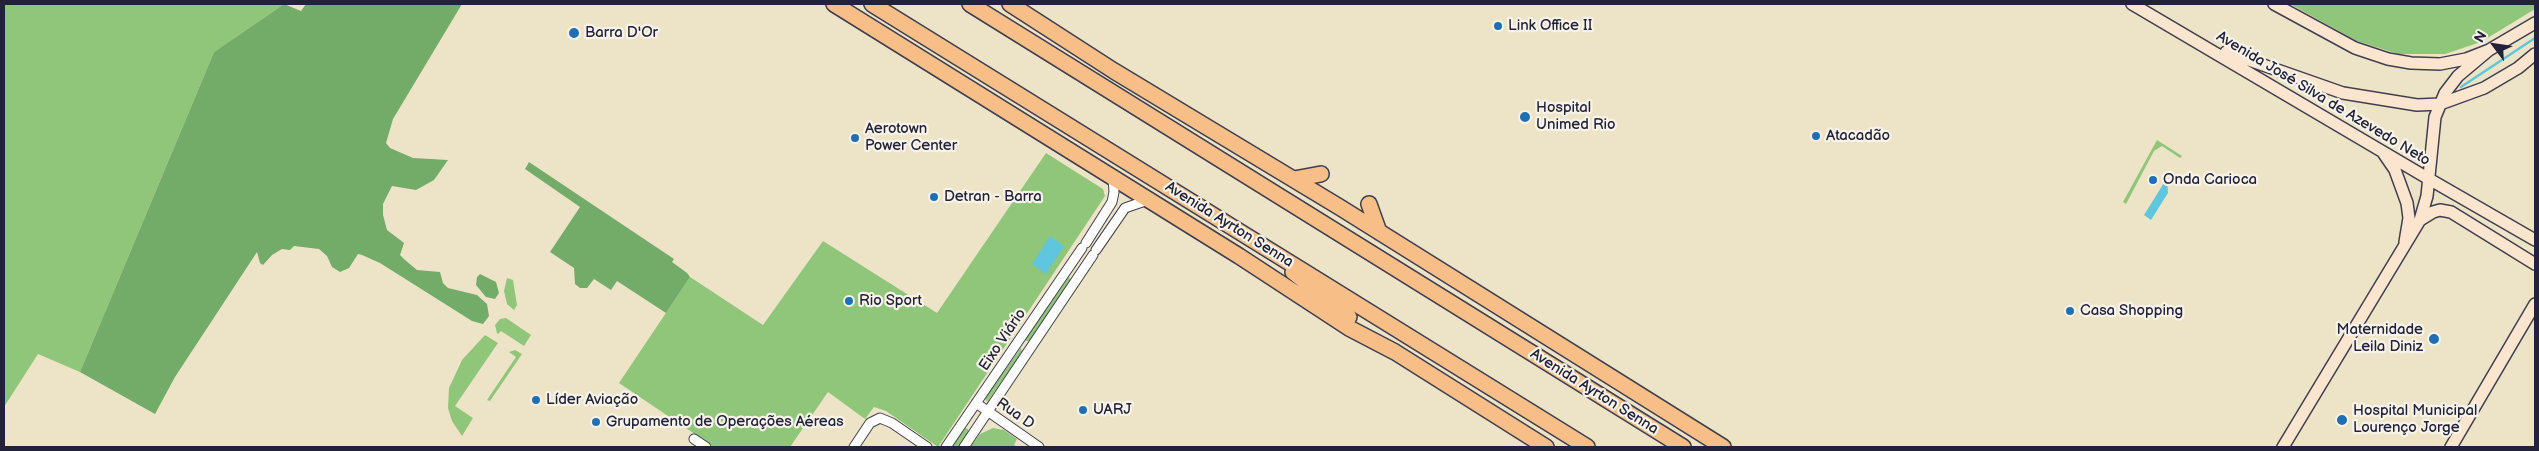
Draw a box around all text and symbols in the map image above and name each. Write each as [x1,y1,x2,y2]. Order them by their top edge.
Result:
place label: Link Office II [1508,17,1592,35]
marker: Link Office II [1492,20,1504,32]
north arrow [2469,20,2519,70]
place label: Barra D'Or [585,24,658,42]
marker: Barra D'Or [567,26,581,40]
street label: Avenida José Silva de Azevedo Neto [2213,28,2433,170]
text: N [2471,28,2491,46]
place label: Hospital Unimed Rio [1536,99,1616,134]
marker: Hospital Unimed Rio [1518,110,1532,124]
place label: Aerotown Power Center [865,120,957,155]
place label: Atacadão [1826,127,1890,145]
marker: Atacadão [1810,130,1822,142]
marker: Aerotown Power Center [849,132,861,144]
place label: Onda Carioca [2163,171,2257,189]
marker: Onda Carioca [2147,174,2159,186]
street label: Avenida Ayrton Senna [1162,178,1296,272]
place label: Detran - Barra [944,188,1042,206]
marker: Detran - Barra [928,191,940,203]
place label: Rio Sport [859,292,922,310]
marker: Rio Sport [843,295,855,307]
place label: Casa Shopping [2080,302,2183,320]
street label: Eixo Viário [976,305,1030,375]
marker: Casa Shopping [2064,305,2076,317]
place label: Maternidade Leila Diniz [2337,321,2423,356]
marker: Maternidade Leila Diniz [2427,332,2441,346]
street label: Avenida Ayrton Senna [1527,345,1661,439]
place label: Líder Aviação [546,391,638,409]
marker: Líder Aviação [530,394,542,406]
street label: Rua D [992,394,1038,434]
place label: UARJ [1093,401,1132,419]
place label: Hospital Municipal Lourenço Jorge [2353,402,2477,437]
marker: UARJ [1077,404,1089,416]
place label: Grupamento de Operações Aéreas [606,413,844,431]
marker: Hospital Municipal Lourenço Jorge [2335,413,2349,427]
marker: Grupamento de Operações Aéreas [590,416,602,428]

